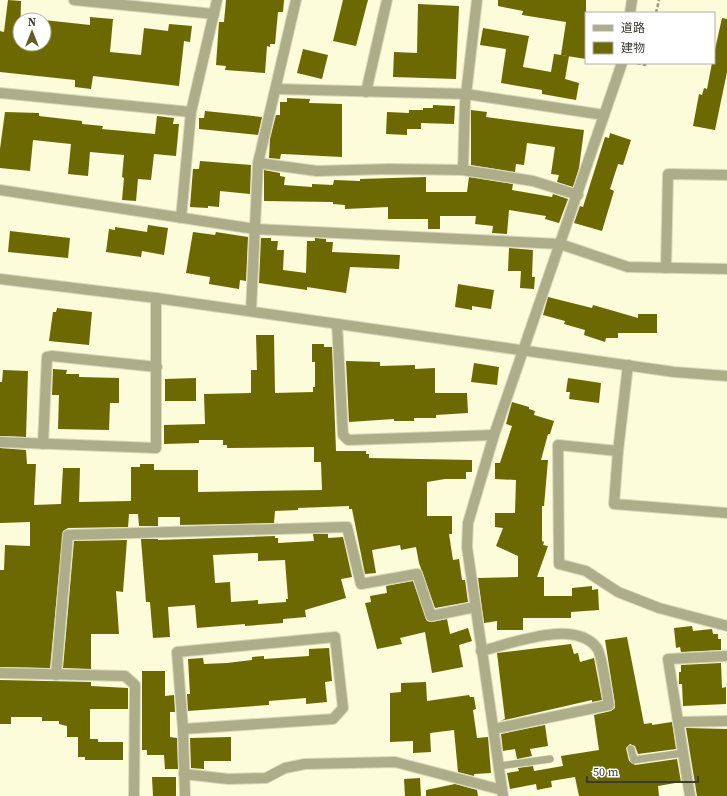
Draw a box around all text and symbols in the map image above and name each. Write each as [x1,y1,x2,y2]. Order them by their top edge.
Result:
north arrow [12,12,52,52]
legend [585,12,715,64]
text: N [28,15,36,30]
text: 道路 [621,20,645,36]
text: 建物 [621,40,645,56]
scale bar [587,758,698,784]
text: 50 m [593,764,619,780]

